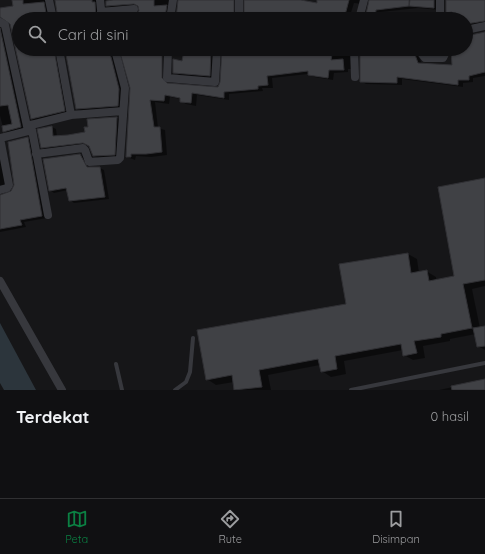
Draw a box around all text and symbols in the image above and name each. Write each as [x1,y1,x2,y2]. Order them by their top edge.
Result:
search box [12,12,473,56]
icon: search [26,23,48,45]
text: Cari di sini [58,25,129,44]
text: Terdekat [16,406,90,427]
text: 0 hasil [431,408,469,424]
tab: Peta [65,508,88,546]
tab: Rute [219,508,242,546]
tab: Disimpan [372,508,420,546]

